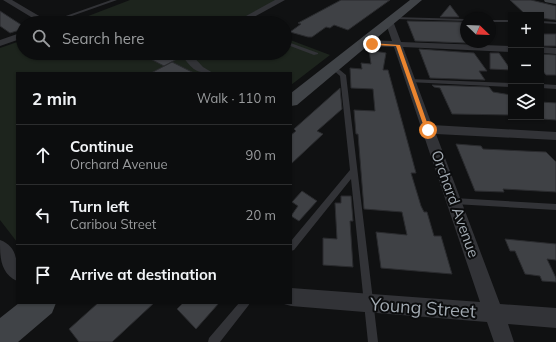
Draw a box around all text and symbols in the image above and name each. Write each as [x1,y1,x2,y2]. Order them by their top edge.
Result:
north arrow [460,12,496,48]
map controls [508,12,544,120]
button: + [508,12,544,48]
search box [16,16,292,60]
icon: search [30,27,52,49]
text: Search here [62,29,144,48]
route end [363,35,381,53]
button: − [508,48,544,84]
button: layers [508,84,544,120]
text: 2 min [32,88,77,109]
text: Walk · 110 m [197,90,276,106]
route start [419,121,437,139]
text: Continue [70,137,133,156]
icon: ahead [32,144,54,166]
text: 90 m [246,147,276,163]
street label: Orchard Avenue [427,148,484,260]
text: Orchard Avenue [70,156,168,172]
text: Turn left [70,197,129,216]
icon: left [32,204,54,226]
text: 20 m [246,207,276,223]
text: Caribou Street [70,216,156,232]
icon: arrive [32,264,54,286]
text: Arrive at destination [70,265,217,284]
street label: Young Street [368,292,477,323]

